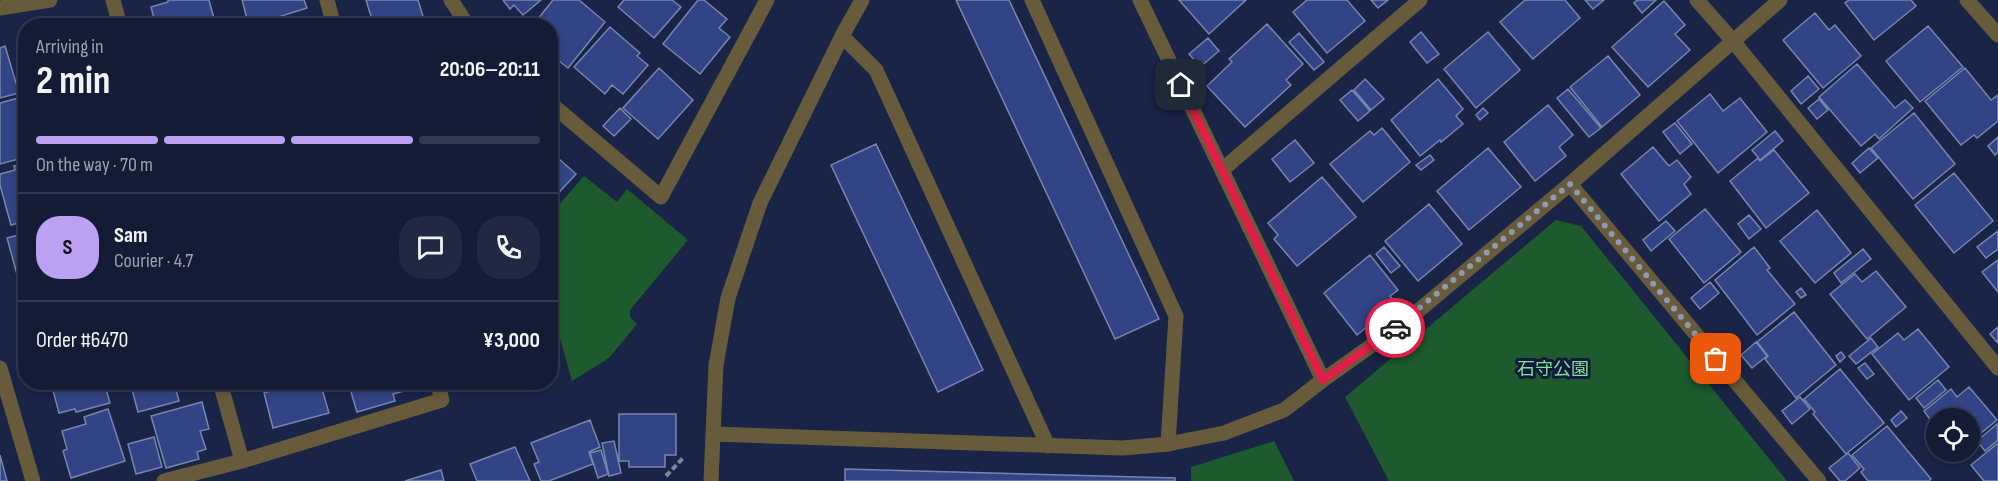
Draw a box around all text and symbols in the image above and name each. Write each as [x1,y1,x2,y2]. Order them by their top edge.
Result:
text: Arriving in [36,35,104,59]
text: 20:06–20:11 [440,56,540,83]
text: 2 min [36,58,110,105]
pin [1155,59,1206,110]
icon: home [1164,68,1197,101]
text: On the way · 70 m [36,153,153,177]
button: chat [399,216,462,279]
button: phone [477,216,540,279]
text: Sam [114,222,148,249]
text: S [63,234,72,261]
text: Courier · 4.7 [114,249,193,273]
courier [1365,298,1425,358]
icon: car [1379,312,1412,345]
text: Order #6470 [36,327,128,354]
text: ¥3,000 [483,327,540,354]
pin [1690,333,1741,384]
icon: bag [1699,342,1732,375]
park label: 石守公園 [1517,359,1589,380]
map controls [1926,408,1980,462]
button: locate [1926,408,1980,462]

